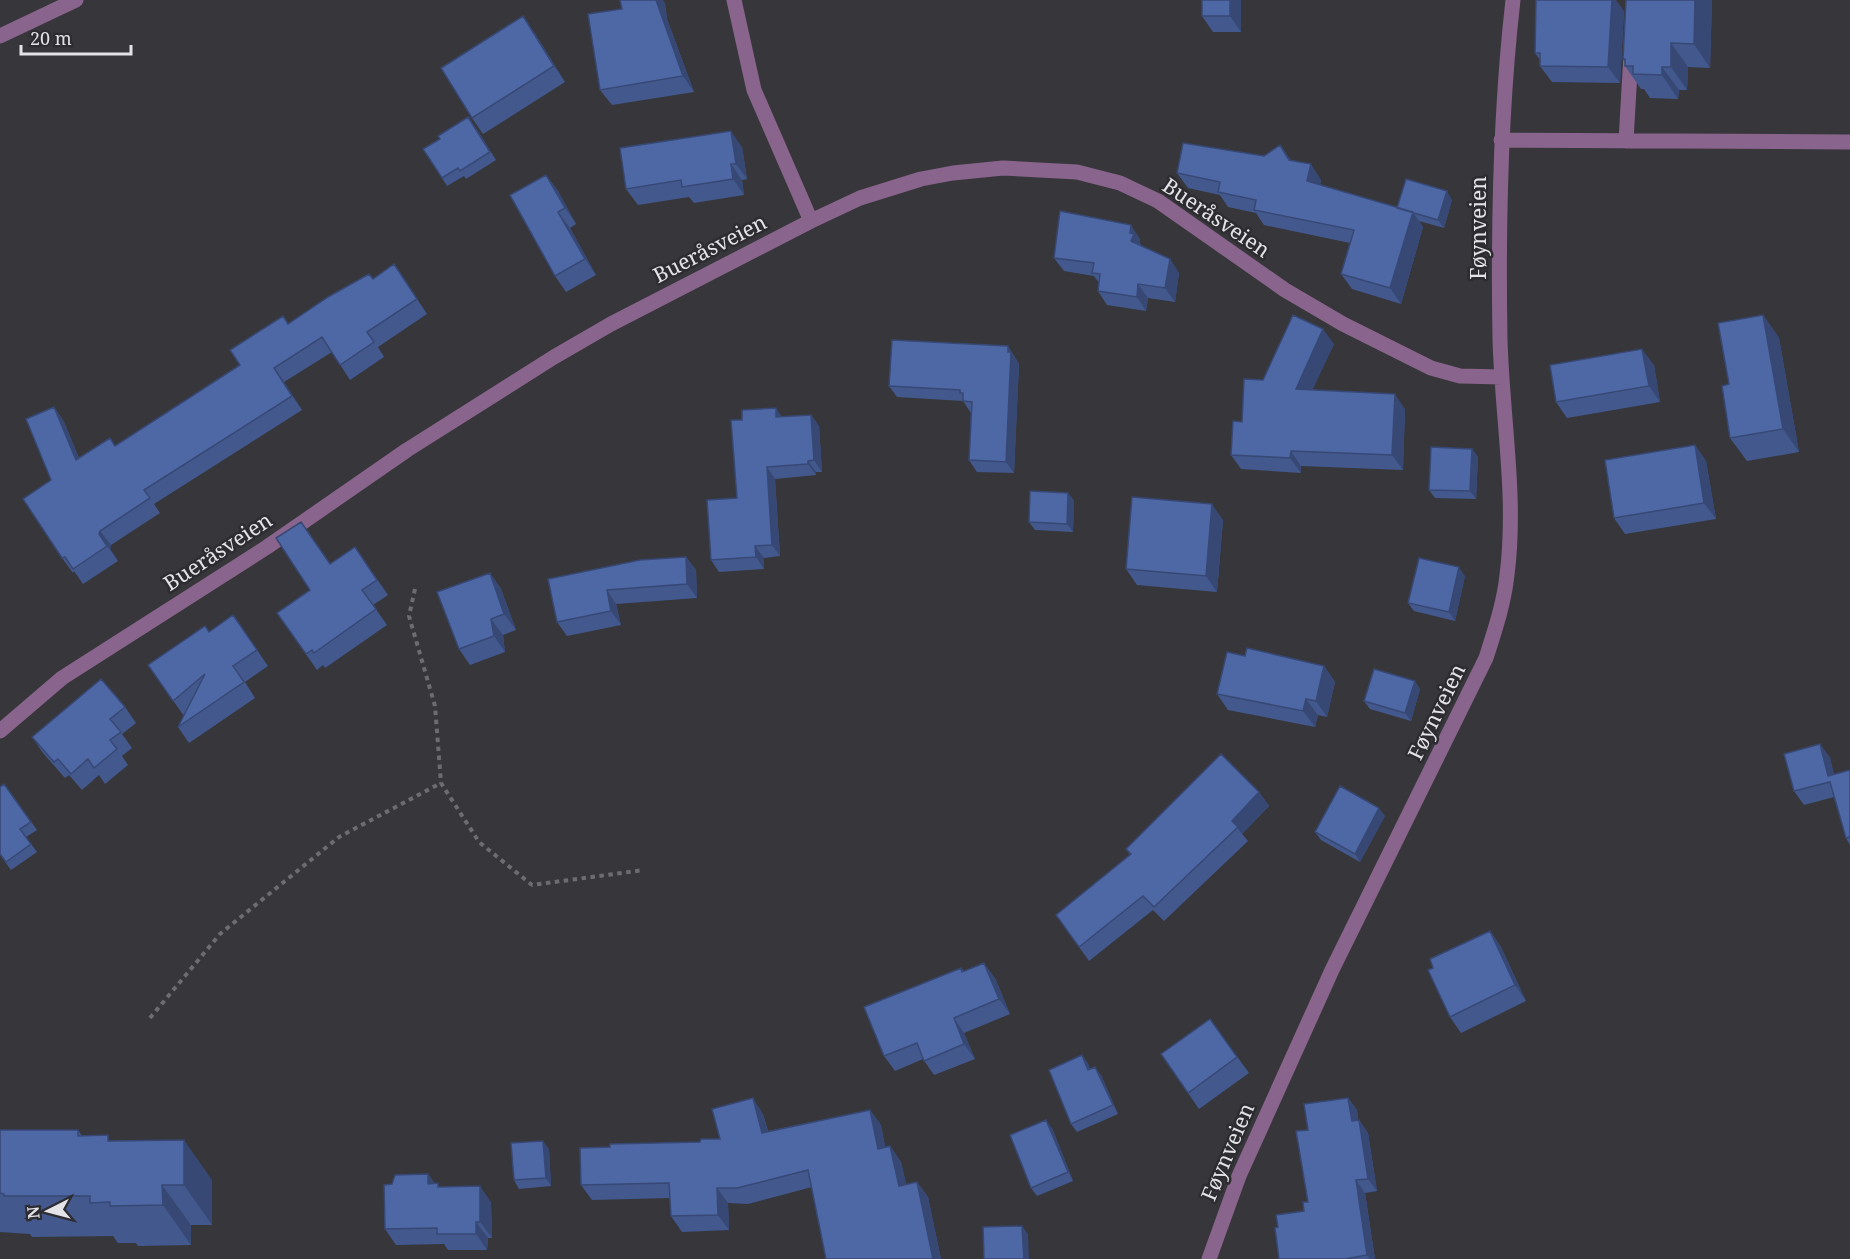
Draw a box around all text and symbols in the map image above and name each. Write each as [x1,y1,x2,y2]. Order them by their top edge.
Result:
scale bar [21,18,130,56]
text: 20 m [30,26,72,50]
street label: Bueråsveien [1157,171,1276,263]
street label: Føynveien [1464,176,1492,280]
street label: Bueråsveien [648,207,771,289]
street label: Bueråsveien [158,506,277,597]
street label: Føynveien [1401,659,1471,764]
street label: Føynveien [1194,1098,1260,1205]
north arrow [18,1181,78,1241]
text: N [21,1205,45,1220]

